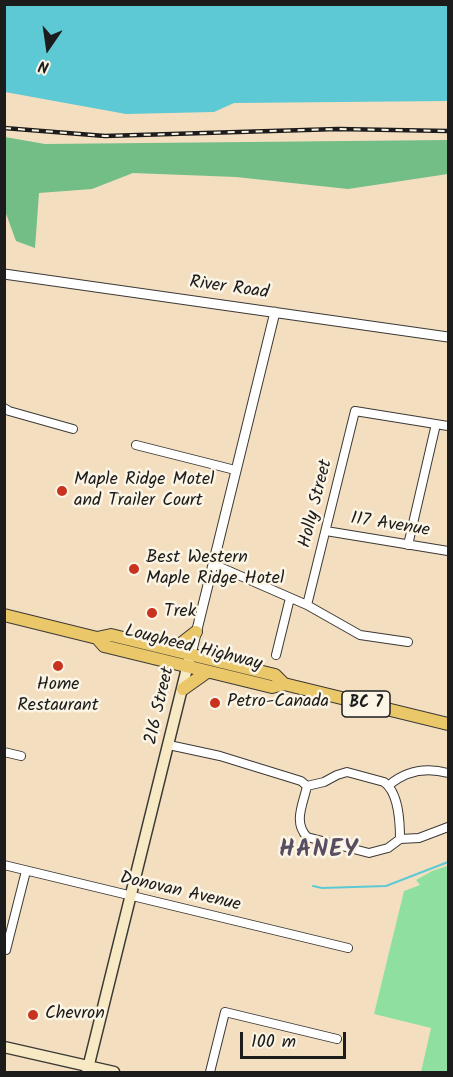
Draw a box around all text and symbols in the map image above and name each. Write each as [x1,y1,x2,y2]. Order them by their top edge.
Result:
north arrow [18,18,78,78]
text: N [36,53,52,79]
street label: River Road [188,273,270,305]
street label: Holly Street [296,458,338,550]
place label: Maple Ridge Motel and Trailer Court [74,470,214,512]
marker: Maple Ridge Motel and Trailer Court [55,484,69,498]
street label: 117 Avenue [349,509,431,543]
place label: Best Western Maple Ridge Hotel [146,548,284,590]
marker: Best Western Maple Ridge Hotel [127,562,141,576]
place label: Trek [164,602,196,624]
marker: Trek [145,606,159,620]
street label: Lougheed Highway [122,621,264,677]
marker: Home Restaurant [51,659,65,673]
street label: 216 Street [142,665,180,747]
place label: Home Restaurant [17,675,99,718]
road number: BC 7 [342,691,390,717]
place label: Petro-Canada [227,692,329,714]
marker: Petro-Canada [208,696,222,710]
district label: HANEY [279,838,359,866]
street label: Donovan Avenue [117,869,243,917]
place label: Chevron [45,1004,105,1026]
marker: Chevron [26,1008,40,1022]
scale bar [243,1020,350,1058]
text: 100 m [251,1028,296,1057]

